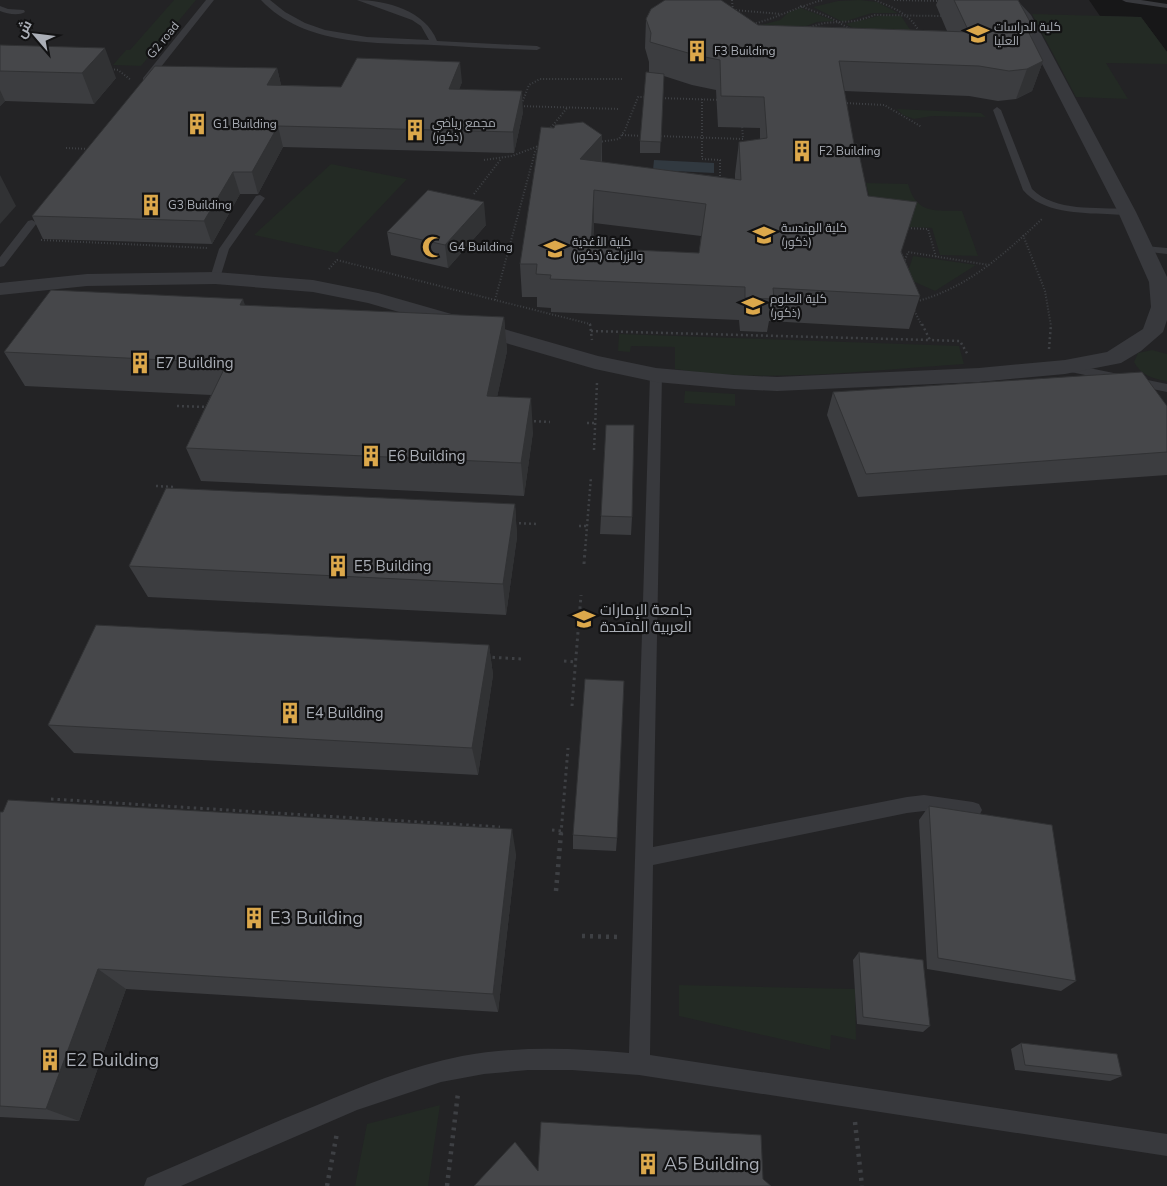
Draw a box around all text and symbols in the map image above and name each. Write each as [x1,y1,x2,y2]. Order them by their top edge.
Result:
north arrow [10,10,60,60]
text: ش [11,17,37,42]
street label: G2 road [143,18,183,62]
place label: كلية الدراسات العليا [994,19,1061,49]
school or university icon: كلية الدراسات العليا [965,21,991,47]
building icon: F3 Building [684,38,710,64]
place label: F3 Building [714,43,776,59]
building icon: G1 Building [184,111,210,137]
place label: مجمع رياضي (ذكور) [432,115,496,145]
place label: G1 Building [213,116,277,132]
building icon: مجمع رياضي (ذكور) [402,117,428,143]
building icon: F2 Building [789,138,815,164]
place label: F2 Building [819,143,881,159]
building icon: G3 Building [138,192,164,218]
place label: G3 Building [168,197,232,213]
place label: كلية الهندسة (ذكور) [781,220,847,250]
school or university icon: كلية الهندسة (ذكور) [751,222,777,248]
mosque icon: G4 Building [420,234,446,260]
place label: كلية الأغذية والزراعة (ذكور) [572,234,643,264]
school or university icon: كلية الأغذية والزراعة (ذكور) [542,236,568,262]
place label: G4 Building [449,239,513,255]
place label: كلية العلوم (ذكور) [770,291,827,321]
school or university icon: كلية العلوم (ذكور) [740,293,766,319]
building icon: E7 Building [127,350,153,376]
place label: E7 Building [156,353,234,373]
building icon: E6 Building [358,443,384,469]
place label: E6 Building [388,446,466,466]
building icon: E5 Building [325,553,351,579]
place label: E5 Building [354,556,432,576]
place label: جامعة الإمارات العربية المتحدة [600,600,692,637]
school or university icon: جامعة الإمارات العربية المتحدة [571,606,597,632]
building icon: E4 Building [277,700,303,726]
place label: E4 Building [306,703,384,723]
building icon: E3 Building [241,905,267,931]
place label: E3 Building [270,906,363,930]
building icon: E2 Building [37,1047,63,1073]
place label: E2 Building [66,1048,159,1072]
building icon: A5 Building [635,1151,661,1177]
place label: A5 Building [664,1152,760,1176]

